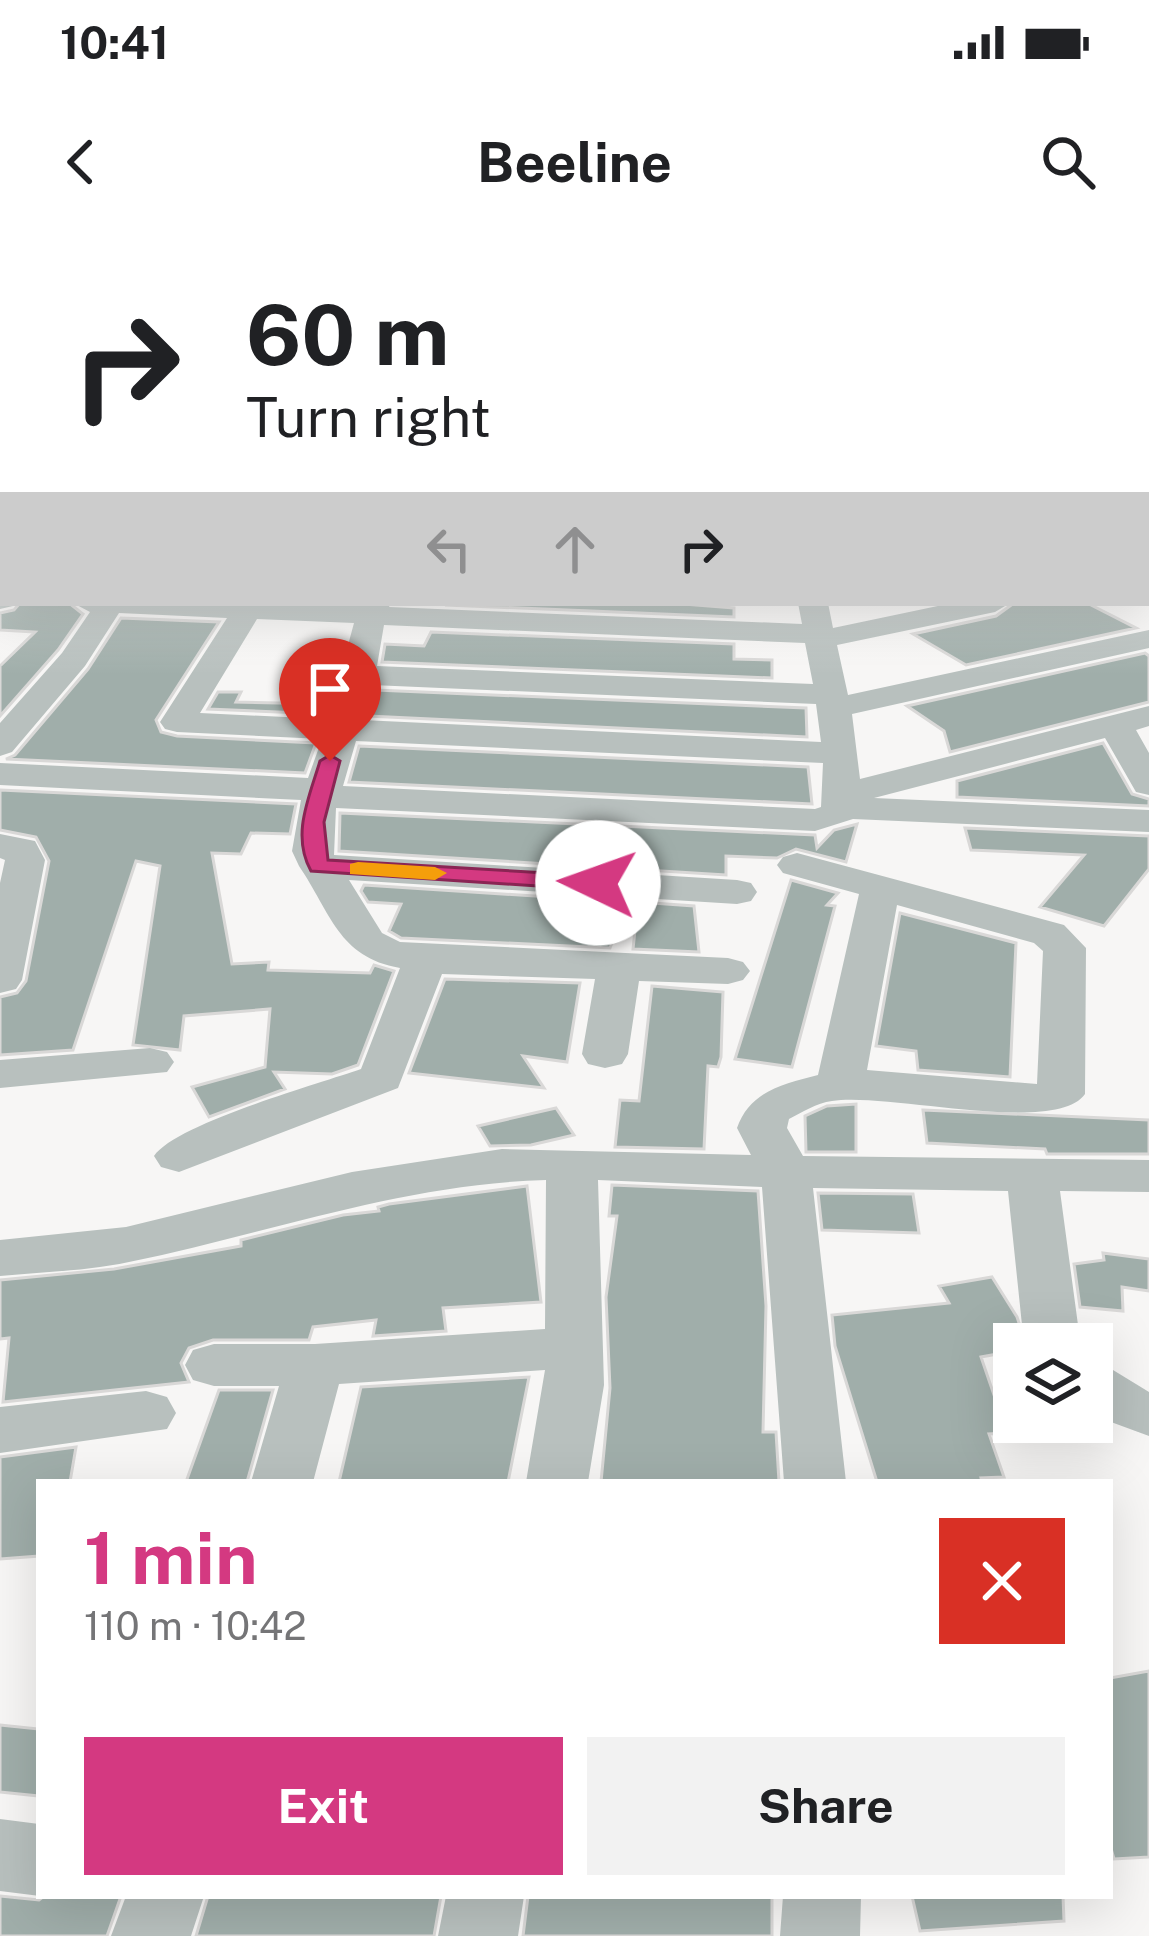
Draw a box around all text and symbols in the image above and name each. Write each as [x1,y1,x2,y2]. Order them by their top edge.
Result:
text: 10:41 [60,16,169,69]
icon: back [48,129,114,195]
icon: search [1035,129,1101,195]
text: Beeline [477,131,672,194]
text: 60 m [246,285,450,384]
icon: right [48,288,204,444]
text: Turn right [246,386,491,449]
icon: left [416,516,482,582]
icon: ahead [542,516,608,582]
icon: right [668,516,734,582]
pin [279,638,381,761]
icon: arrive [297,656,363,722]
position arrow [535,820,661,946]
map controls [993,1323,1113,1443]
button: layers [993,1323,1113,1443]
text: 1 min [84,1516,258,1600]
button: close [939,1518,1065,1644]
text: 110 m · 10:42 [84,1603,307,1649]
button: Exit [84,1737,563,1875]
button: Share [587,1737,1065,1875]

